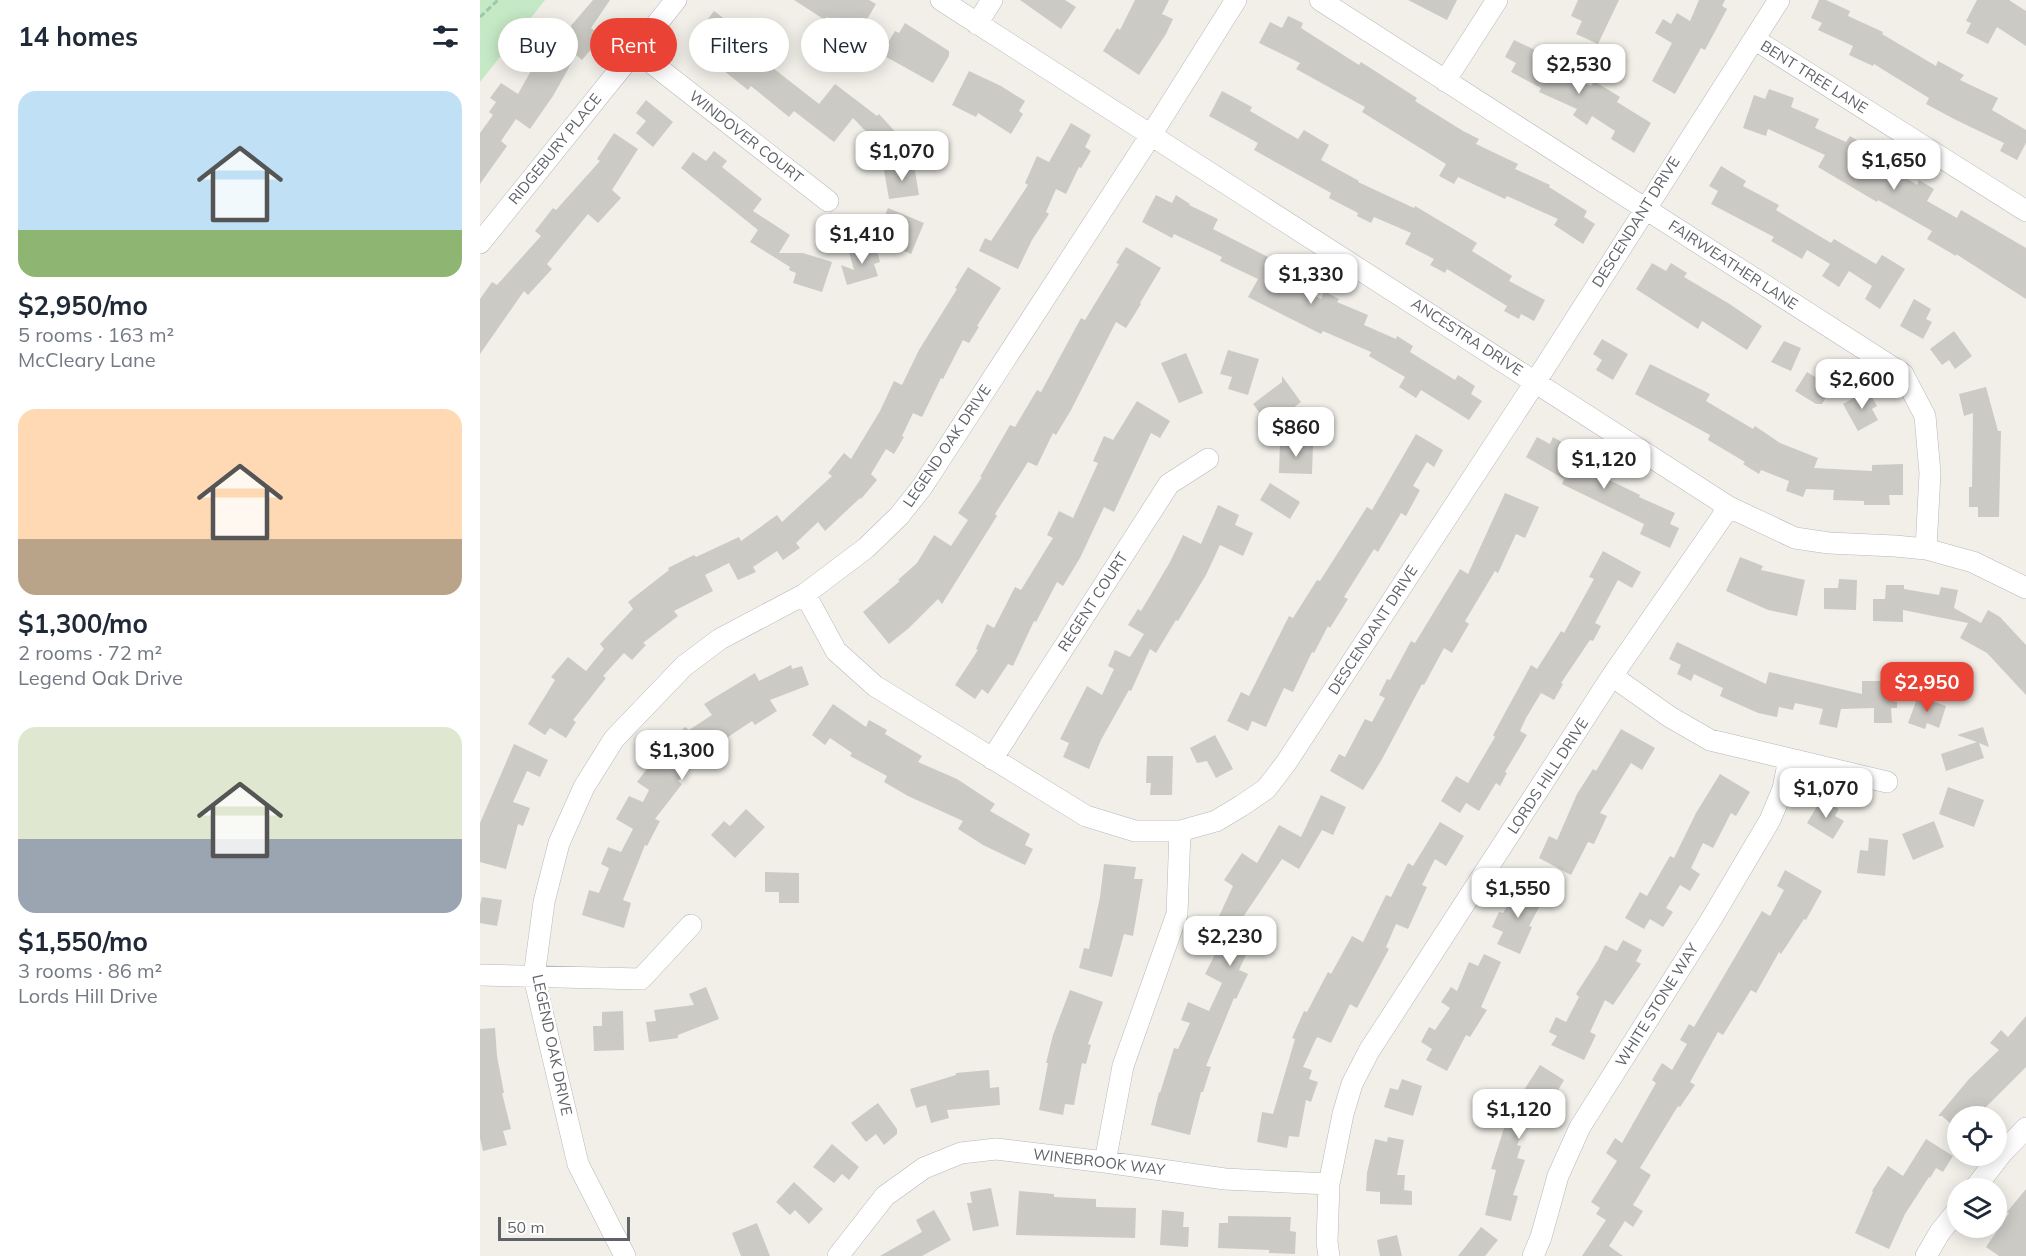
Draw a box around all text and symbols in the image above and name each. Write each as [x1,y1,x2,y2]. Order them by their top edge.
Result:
chip: Buy [498,18,578,72]
chip: Rent [590,18,677,72]
chip: Filters [689,18,789,72]
chip: New [801,18,889,72]
text: 14 homes [18,20,138,53]
icon: filters [429,20,462,53]
street label: BENT TREE LANE [1757,36,1872,117]
pin: $2,530 [1530,44,1628,95]
text: $2,530 [1547,51,1611,76]
street label: WINDOVER COURT [685,86,807,187]
street label: RIDGEBURY PLACE [504,89,605,208]
icon: home [186,130,294,238]
pin: $1,070 [853,131,951,182]
text: $1,070 [870,138,934,163]
pin: $1,650 [1845,140,1943,191]
text: $1,650 [1862,147,1926,172]
street label: DESCENDANT DRIVE [1588,153,1684,291]
pin: $1,410 [813,214,911,265]
street label: FAIRWEATHER LANE [1665,216,1802,314]
text: $1,410 [830,221,894,246]
pin: $1,330 [1262,254,1360,305]
text: $1,330 [1279,261,1343,286]
text: $2,950/mo [18,289,148,322]
street label: ANCESTRA DRIVE [1408,293,1527,380]
text: 5 rooms · 163 m² [18,322,174,347]
text: McCleary Lane [18,347,156,372]
pin: $2,600 [1813,359,1911,410]
text: $2,600 [1830,366,1894,391]
street label: LEGEND OAK DRIVE [899,381,995,511]
pin: $860 [1260,407,1332,458]
text: $860 [1272,414,1320,439]
pin: $1,120 [1555,439,1653,490]
text: $1,120 [1572,446,1636,471]
icon: home [186,448,294,556]
street label: REGENT COURT [1053,548,1132,655]
street label: DESCENDANT DRIVE [1324,561,1422,698]
text: $1,300/mo [18,607,148,640]
text: 2 rooms · 72 m² [18,640,162,665]
pin: $2,950 [1878,662,1976,713]
text: Legend Oak Drive [18,665,183,690]
text: $2,950 [1895,669,1959,694]
street label: LORDS HILL DRIVE [1503,714,1592,837]
pin: $1,300 [633,730,731,781]
text: $1,300 [650,737,714,762]
icon: home [186,766,294,874]
pin: $1,070 [1777,768,1875,819]
text: $1,070 [1794,775,1858,800]
pin: $1,550 [1469,868,1567,919]
text: $1,550 [1486,875,1550,900]
pin: $2,230 [1181,916,1279,967]
text: $2,230 [1198,923,1262,948]
text: $1,550/mo [18,925,148,958]
street label: WHITE STONE WAY [1611,939,1703,1070]
text: 3 rooms · 86 m² [18,958,162,983]
street label: LEGEND OAK DRIVE [528,973,577,1117]
text: Lords Hill Drive [18,983,158,1008]
pin: $1,120 [1470,1089,1568,1140]
text: $1,120 [1487,1096,1551,1121]
map controls [1947,1106,2007,1238]
button: locate [1947,1106,2007,1166]
street label: WINEBROOK WAY [1032,1144,1167,1179]
button: layers [1947,1178,2007,1238]
scale bar [498,1214,630,1242]
text: 50 m [507,1217,544,1237]

